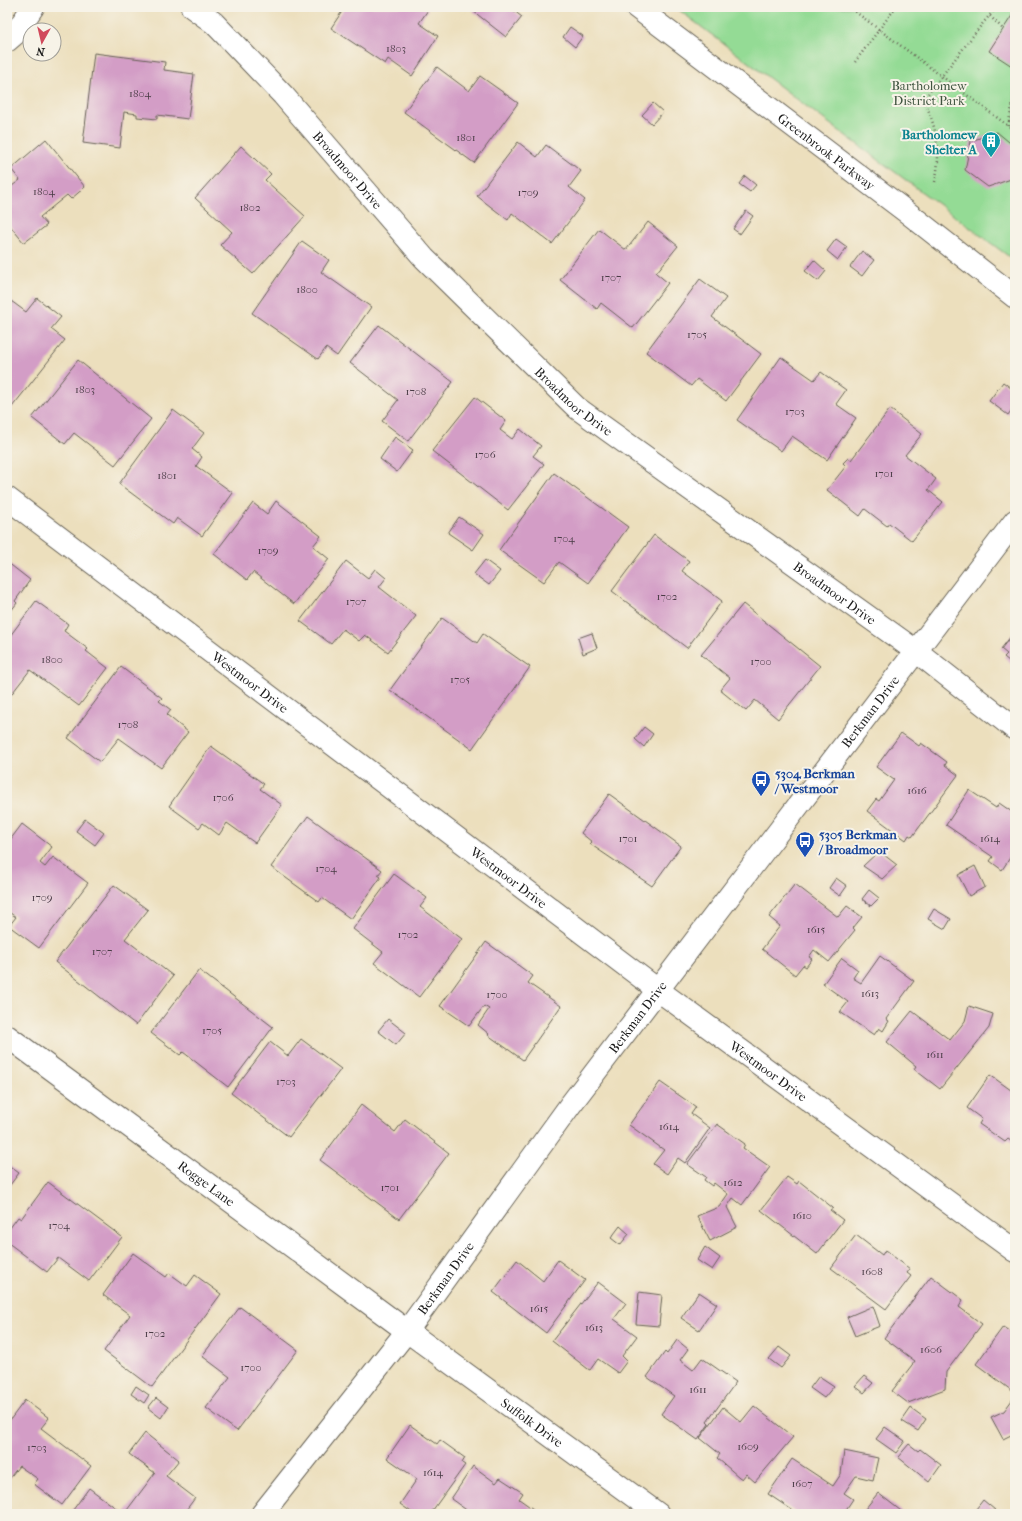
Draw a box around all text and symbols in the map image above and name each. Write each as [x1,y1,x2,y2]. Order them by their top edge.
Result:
north arrow [22,22,62,62]
house number: 1803 [386,42,406,55]
text: N [35,44,46,58]
park label: Bartholomew District Park [891,78,967,108]
house number: 1804 [129,87,151,100]
street label: Greenbrook Parkway [775,110,879,194]
place label: Bartholomew Shelter A [902,127,978,157]
street label: Broadmoor Drive [310,128,386,212]
building icon: Bartholomew Shelter A [980,130,1002,158]
house number: 1801 [456,131,476,144]
house number: 1804 [33,185,55,198]
house number: 1709 [517,186,539,199]
house number: 1802 [239,201,261,214]
house number: 1707 [601,271,621,284]
house number: 1800 [296,283,318,296]
house number: 1705 [687,328,707,341]
street label: Broadmoor Drive [532,364,616,439]
house number: 1803 [75,383,95,396]
house number: 1708 [406,385,426,398]
house number: 1703 [785,405,805,418]
house number: 1706 [474,448,496,461]
house number: 1701 [874,467,894,480]
house number: 1801 [157,469,177,482]
house number: 1704 [553,532,575,545]
house number: 1709 [257,544,279,557]
street label: Broadmoor Drive [791,558,879,628]
house number: 1702 [657,590,678,603]
house number: 1707 [346,595,366,608]
street label: Westmoor Drive [208,648,292,716]
house number: 1800 [41,653,63,666]
house number: 1700 [750,655,772,668]
street label: Berkman Drive [838,672,902,750]
house number: 1705 [450,673,470,686]
house number: 1708 [118,718,138,731]
place label: 5304 Berkman / Westmoor [774,766,855,796]
bus stop icon: 5304 Berkman / Westmoor [750,769,772,797]
house number: 1616 [907,784,927,797]
house number: 1706 [212,791,234,804]
place label: 5305 Berkman / Broadmoor [818,827,897,857]
bus stop icon: 5305 Berkman / Broadmoor [794,830,816,858]
house number: 1701 [618,832,638,845]
house number: 1614 [980,832,1001,845]
street label: Westmoor Drive [467,843,550,911]
house number: 1704 [315,862,337,875]
house number: 1709 [31,891,53,904]
house number: 1615 [807,923,825,936]
house number: 1702 [398,928,419,941]
house number: 1707 [92,945,112,958]
street label: Berkman Drive [605,978,670,1056]
house number: 1613 [861,987,879,1000]
house number: 1700 [486,988,508,1001]
house number: 1705 [202,1024,222,1037]
street label: Westmoor Drive [726,1037,811,1104]
house number: 1611 [926,1048,944,1061]
house number: 1703 [276,1075,296,1088]
house number: 1614 [659,1120,680,1133]
street label: Rogge Lane [175,1157,238,1209]
house number: 1612 [723,1176,743,1189]
house number: 1701 [380,1181,400,1194]
house number: 1610 [792,1209,812,1222]
house number: 1704 [48,1219,70,1232]
street label: Berkman Drive [414,1238,477,1317]
house number: 1608 [861,1265,883,1278]
house number: 1615 [530,1302,548,1315]
house number: 1613 [585,1321,603,1334]
house number: 1702 [145,1327,166,1340]
house number: 1606 [920,1343,942,1356]
house number: 1700 [240,1361,262,1374]
house number: 1611 [689,1383,707,1396]
street label: Suffolk Drive [498,1395,567,1450]
house number: 1609 [737,1440,759,1453]
house number: 1703 [27,1441,47,1454]
house number: 1614 [423,1466,444,1479]
house number: 1607 [791,1477,813,1490]

